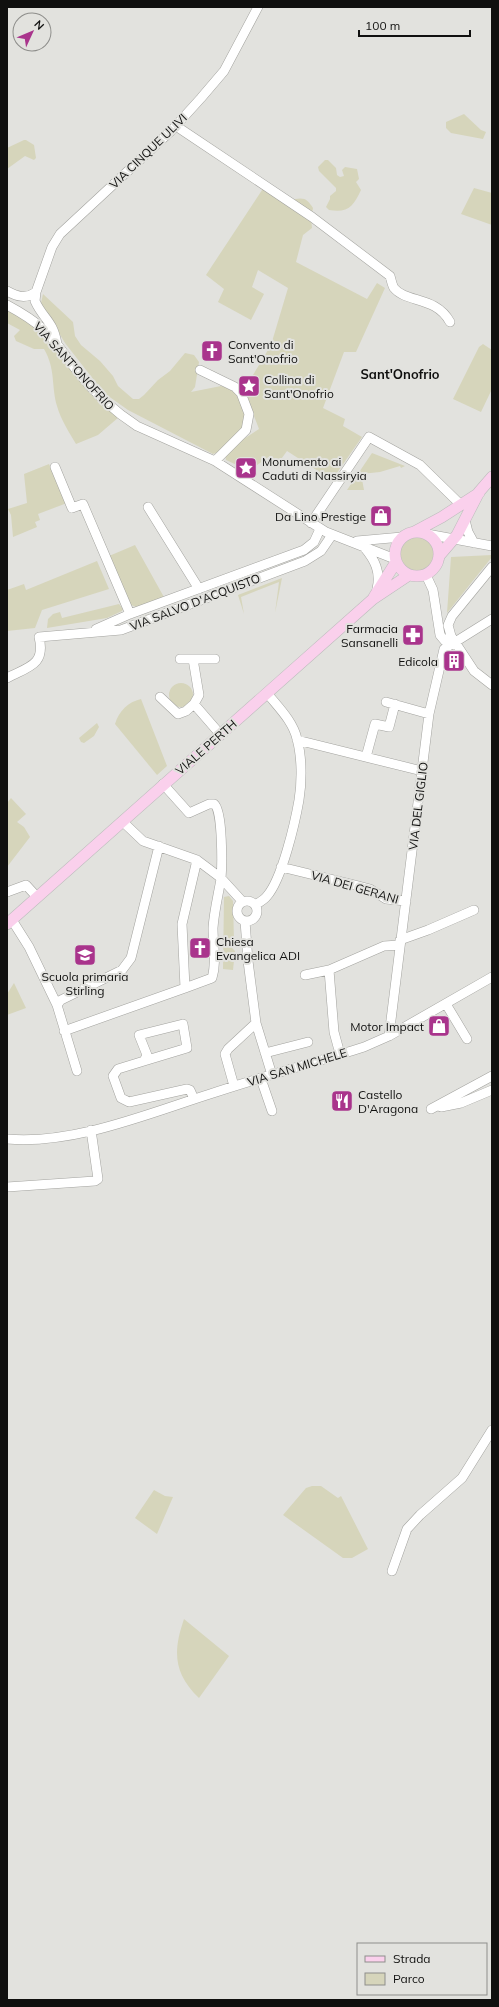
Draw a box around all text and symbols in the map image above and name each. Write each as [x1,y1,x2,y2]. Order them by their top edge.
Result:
north arrow [12,12,52,52]
scale bar [359,12,470,38]
text: N [31,17,47,33]
text: 100 m [365,18,400,33]
street label: VIA CINQUE ULIVI [106,110,190,192]
street label: VIA SANT'ONOFRIO [30,319,118,413]
place label: Convento di Sant'Onofrio [228,337,298,366]
church icon: Convento di Sant'Onofrio [199,338,225,364]
district label: Sant'Onofrio [360,366,440,382]
place label: Collina di Sant'Onofrio [264,372,334,401]
place icon: Collina di Sant'Onofrio [236,373,262,399]
place label: Monumento ai Caduti di Nassiryia [262,454,367,483]
place icon: Monumento ai Caduti di Nassiryia [233,455,259,481]
shop icon: Da Lino Prestige [368,503,394,529]
place label: Da Lino Prestige [275,509,366,524]
street label: VIA SALVO D'ACQUISTO [128,570,262,634]
place label: Farmacia Sansanelli [341,621,398,650]
pharmacy icon: Farmacia Sansanelli [400,622,426,648]
building icon: Edicola [441,648,467,674]
place label: Edicola [398,654,438,669]
street label: VIALE PERTH [172,716,240,778]
street label: VIA DEL GIGLIO [405,761,431,851]
street label: VIA DEI GERANI [309,867,401,907]
place label: Chiesa Evangelica ADI [216,934,300,963]
church icon: Chiesa Evangelica ADI [187,935,213,961]
school or university icon: Scuola primaria Stirling [72,942,98,968]
place label: Scuola primaria Stirling [42,969,128,998]
shop icon: Motor Impact [426,1013,452,1039]
place label: Motor Impact [350,1019,424,1034]
street label: VIA SAN MICHELE [245,1045,349,1089]
place label: Castello D'Aragona [358,1087,418,1116]
restaurant icon: Castello D'Aragona [329,1088,355,1114]
legend [357,1943,487,1995]
text: Strada [393,1951,431,1966]
text: Parco [393,1971,425,1986]

